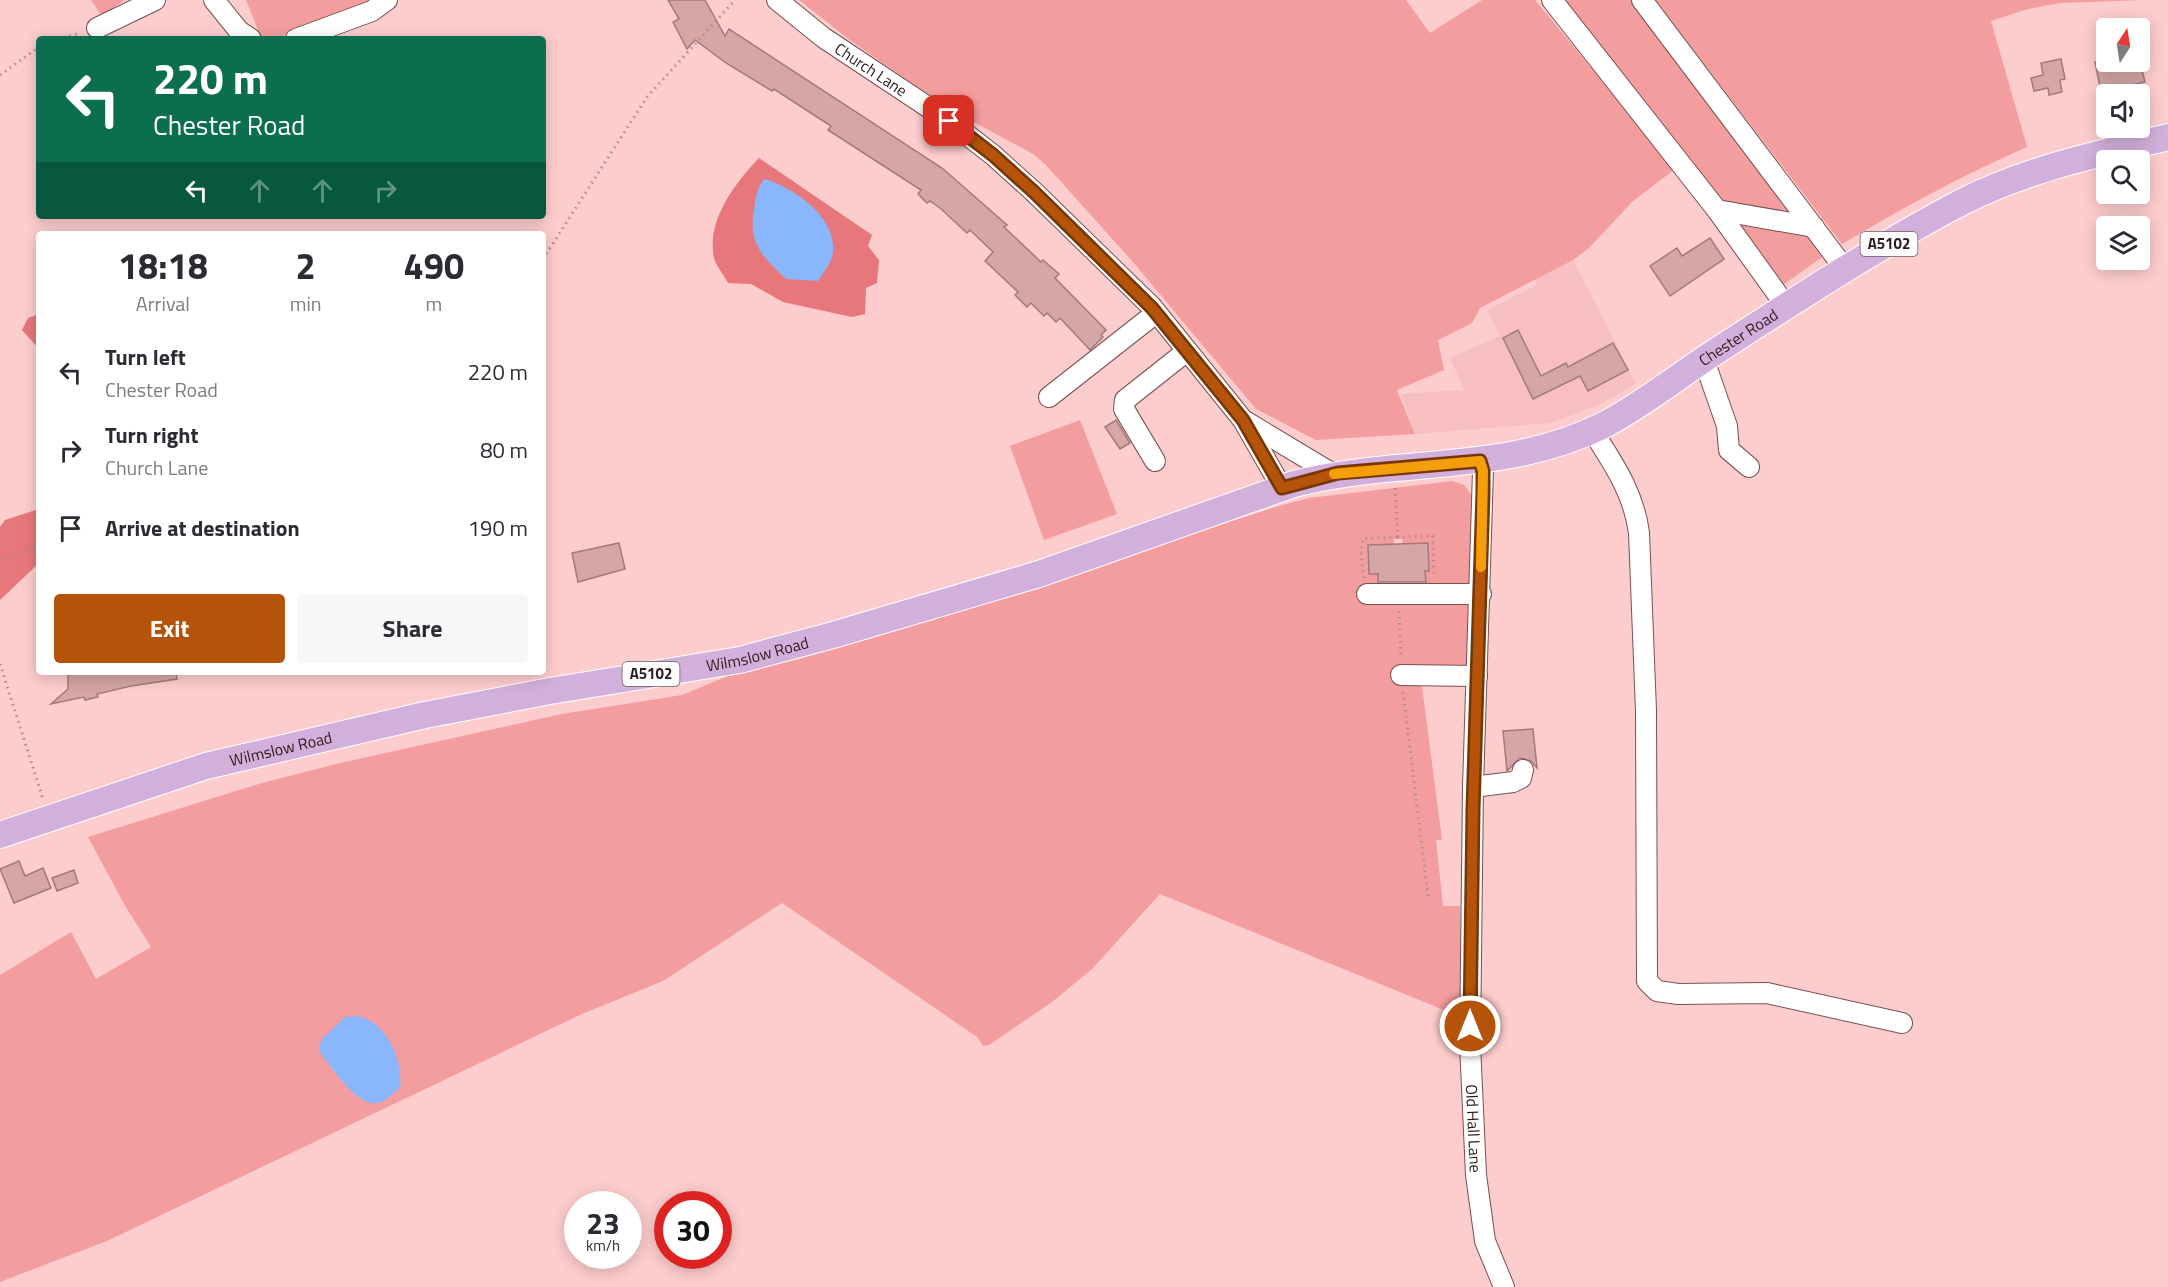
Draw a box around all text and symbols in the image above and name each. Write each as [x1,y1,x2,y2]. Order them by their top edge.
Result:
north arrow [2096,18,2150,72]
map controls [2096,18,2150,270]
street label: Church Lane [830,36,912,102]
text: 220 m [153,46,268,110]
icon: left [54,60,132,138]
button: sound [2096,84,2150,138]
pin [923,95,974,146]
text: Chester Road [153,104,305,145]
icon: arrive [932,104,965,137]
button: search [2096,150,2150,204]
icon: left [180,174,213,207]
icon: ahead [243,174,276,207]
icon: ahead [306,174,339,207]
icon: right [369,174,402,207]
button: layers [2096,216,2150,270]
road number: A5102 [1860,232,1918,256]
text: 18:18 [118,238,208,293]
text: 2 [296,238,316,293]
text: 490 [404,238,464,293]
text: Arrival [136,288,190,319]
text: min [290,288,322,319]
text: m [425,288,442,319]
street label: Chester Road [1694,303,1783,372]
text: Turn left [105,340,186,374]
text: 220 m [468,355,528,389]
icon: left [54,356,87,389]
text: Chester Road [105,374,218,405]
text: Turn right [105,418,199,452]
text: 80 m [480,433,528,467]
icon: right [54,434,87,467]
text: Church Lane [105,452,208,483]
text: Arrive at destination [105,511,300,545]
text: 190 m [468,511,528,545]
icon: arrive [54,512,87,545]
button: Exit [54,594,285,663]
button: Share [297,594,528,663]
street label: Wilmslow Road [704,630,811,677]
road number: A5102 [622,662,680,686]
street label: Wilmslow Road [227,725,334,772]
position arrow [1438,994,1502,1058]
street label: Old Hall Lane [1460,1084,1488,1173]
speed limit sign: 30 [654,1191,732,1269]
text: 23 [586,1200,620,1246]
text: km/h [586,1234,620,1257]

